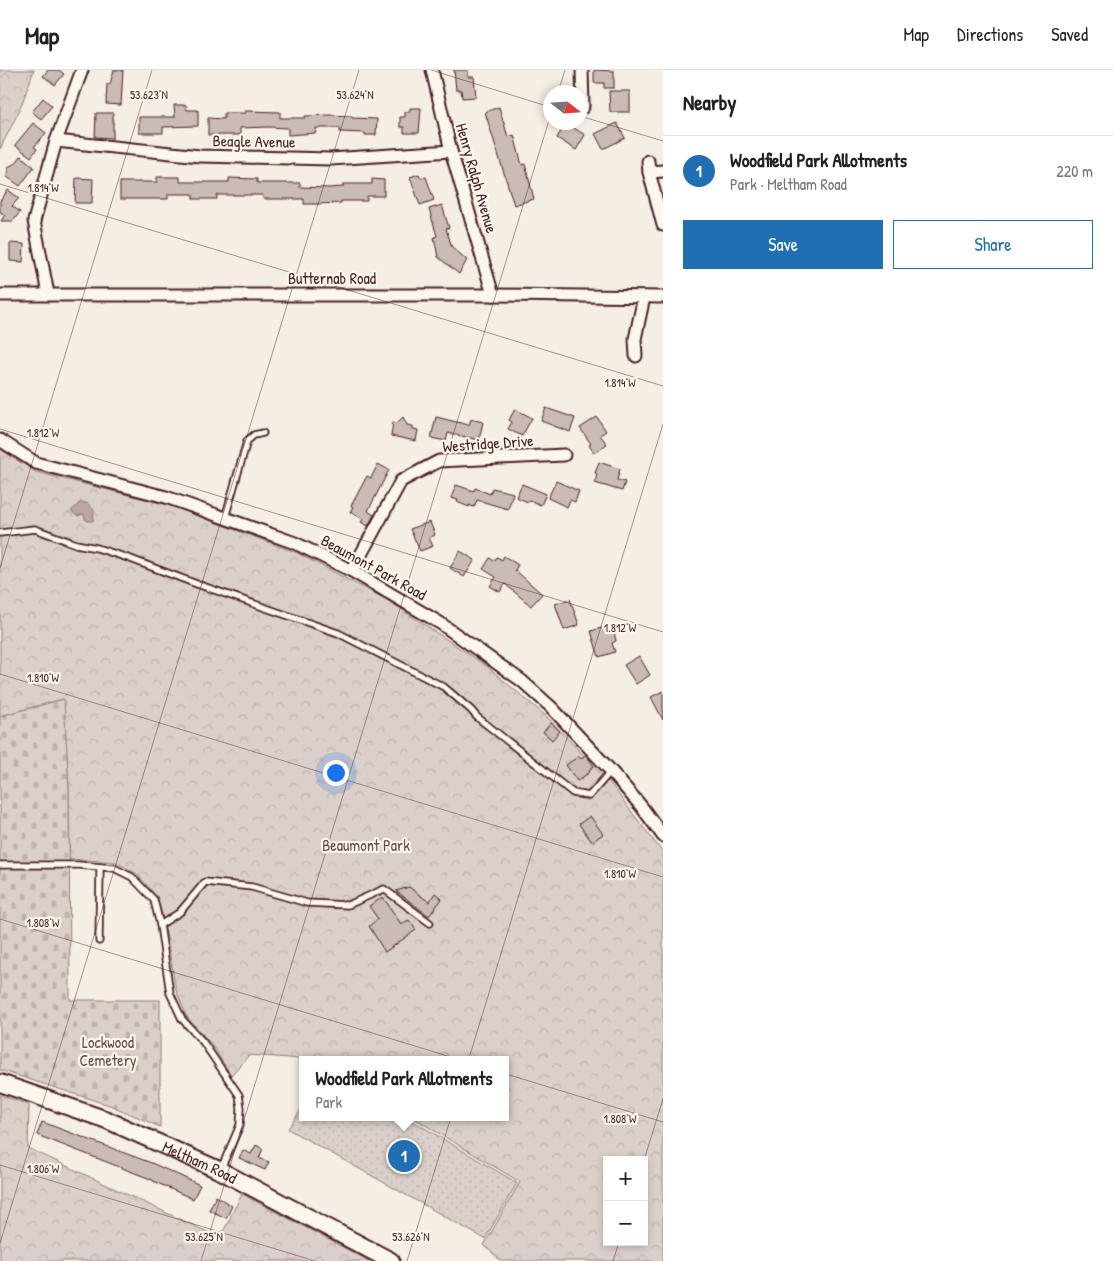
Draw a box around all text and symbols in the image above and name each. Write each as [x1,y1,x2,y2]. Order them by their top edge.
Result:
text: Map [25,19,59,51]
text: Map [904,22,929,47]
text: Directions [957,22,1023,47]
text: Saved [1051,22,1088,47]
north arrow [543,85,588,130]
text: 53.623°N [130,86,168,103]
text: 53.624°N [336,86,374,103]
text: Nearby [683,88,736,117]
street label: Henry Ralph Avenue [451,121,503,236]
street label: Beagle Avenue [212,129,296,153]
text: Woodfield Park Allotments [730,147,907,173]
text: 1 [696,160,702,182]
text: 220 m [1056,160,1093,182]
text: Park · Meltham Road [730,173,847,195]
text: 1.814°W [27,179,59,196]
button: Save [683,220,883,269]
button: Share [893,220,1093,269]
street label: Butternab Road [288,267,376,289]
text: 1.814°W [604,374,636,391]
text: 1.812°W [27,424,60,441]
street label: Westridge Drive [442,429,535,457]
street label: Beaumont Park Road [317,529,431,605]
text: 1.812°W [604,619,637,636]
text: 1.810°W [27,669,60,686]
your location [323,760,349,786]
park label: Beaumont Park [322,834,410,856]
text: 1.810°W [604,865,637,882]
text: 1.808°W [27,914,60,931]
park label: Lockwood Cemetery [79,1031,137,1071]
popup [299,1056,509,1121]
text: Woodfield Park Allotments [315,1065,493,1091]
text: Park [315,1091,342,1113]
text: 1.808°W [604,1110,637,1127]
street label: Meltham Road [159,1135,241,1189]
pin: 1 [388,1137,420,1175]
map controls [603,1156,648,1246]
button: + [603,1156,648,1201]
text: 1.806°W [27,1160,60,1177]
button: − [603,1201,648,1246]
text: 53.625°N [185,1228,223,1245]
text: 53.626°N [392,1228,430,1245]

